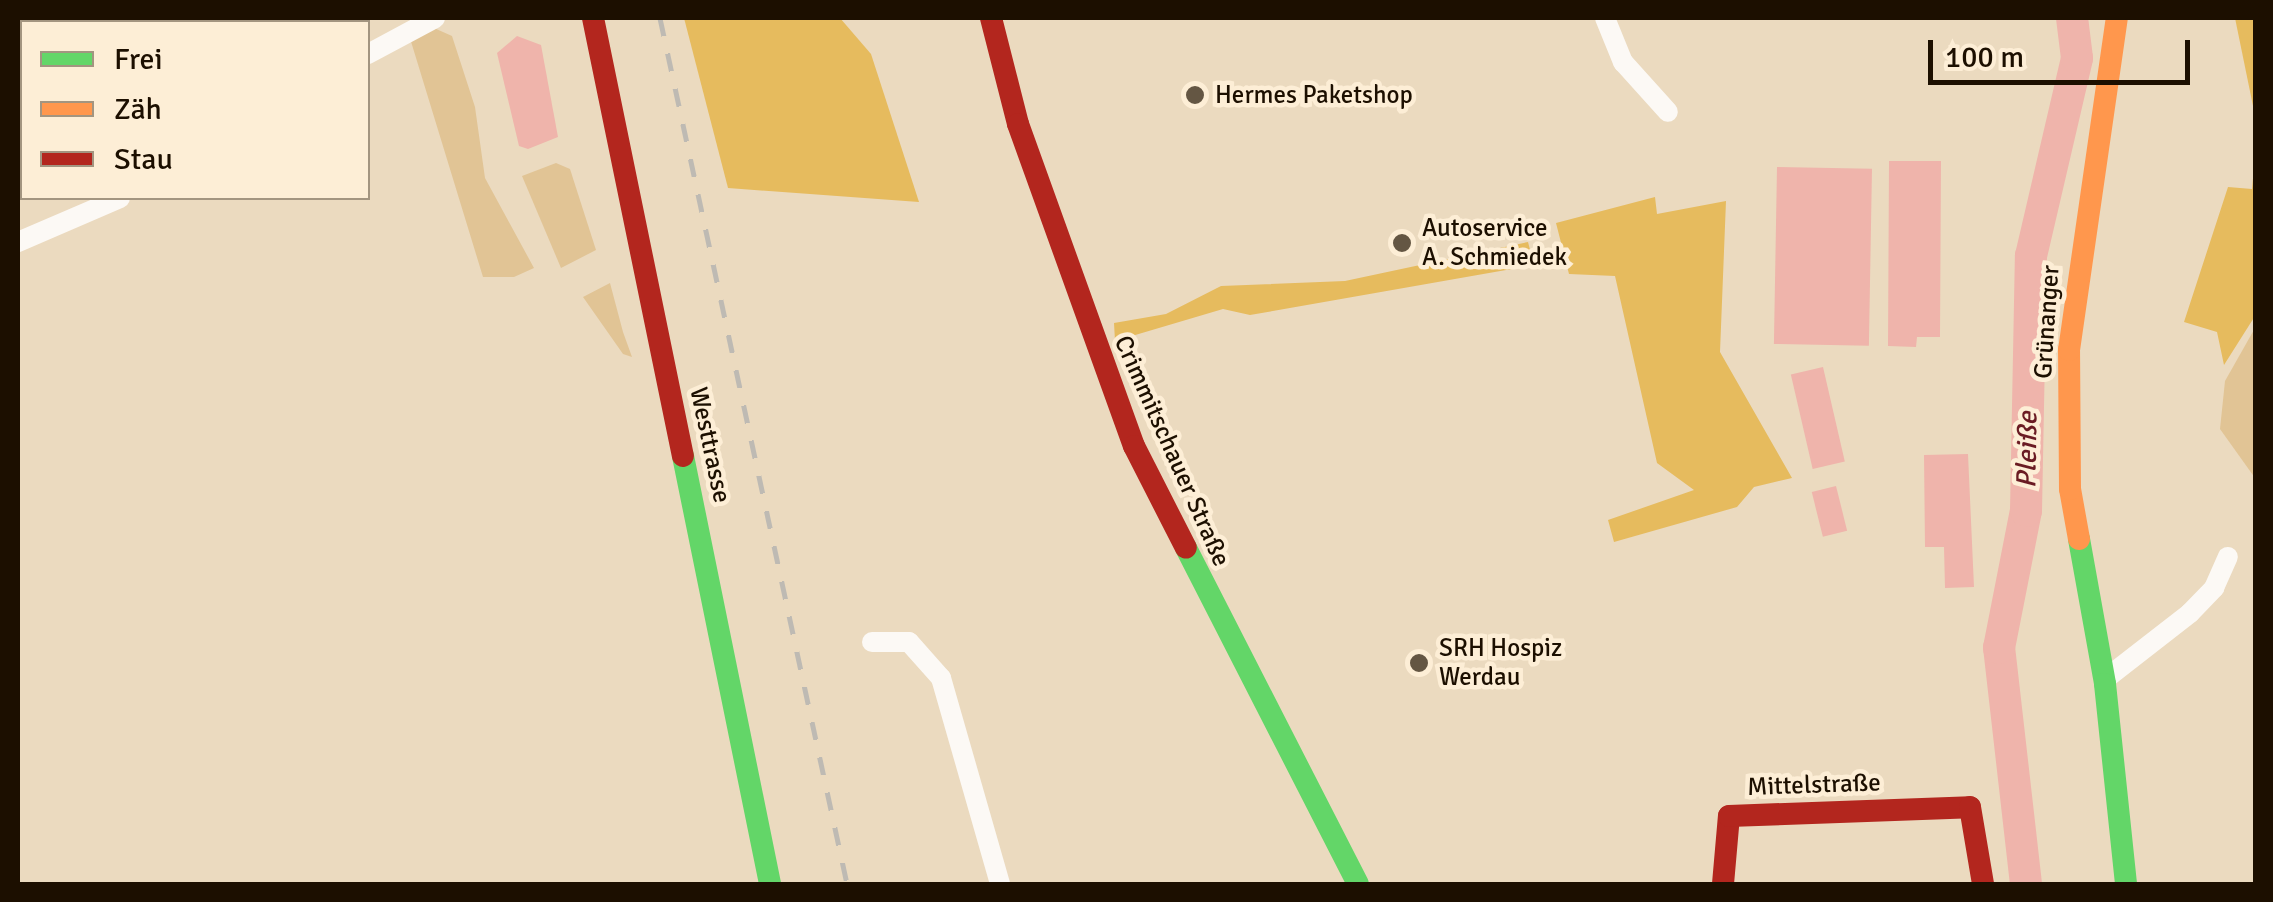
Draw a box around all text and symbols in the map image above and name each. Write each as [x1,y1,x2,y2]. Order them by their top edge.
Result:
legend [20,20,370,200]
scale bar [1933,20,2196,82]
text: 100 m [1945,39,2024,76]
text: Frei [114,41,163,78]
place label: Hermes Paketshop [1215,80,1413,110]
marker: Hermes Paketshop [1184,84,1206,106]
text: Zäh [114,91,162,128]
text: Stau [114,141,173,178]
place label: Autoservice A. Schmiedek [1422,214,1567,273]
marker: Autoservice A. Schmiedek [1391,232,1413,254]
street label: Grünanger [2028,264,2066,380]
street label: Crimmitschauer Straße [1108,331,1236,571]
street label: Westtrasse [683,385,737,505]
water label: Pleiße [2010,411,2044,489]
place label: SRH Hospiz Werdau [1439,634,1562,693]
marker: SRH Hospiz Werdau [1408,652,1430,674]
street label: Mittelstraße [1747,768,1881,802]

